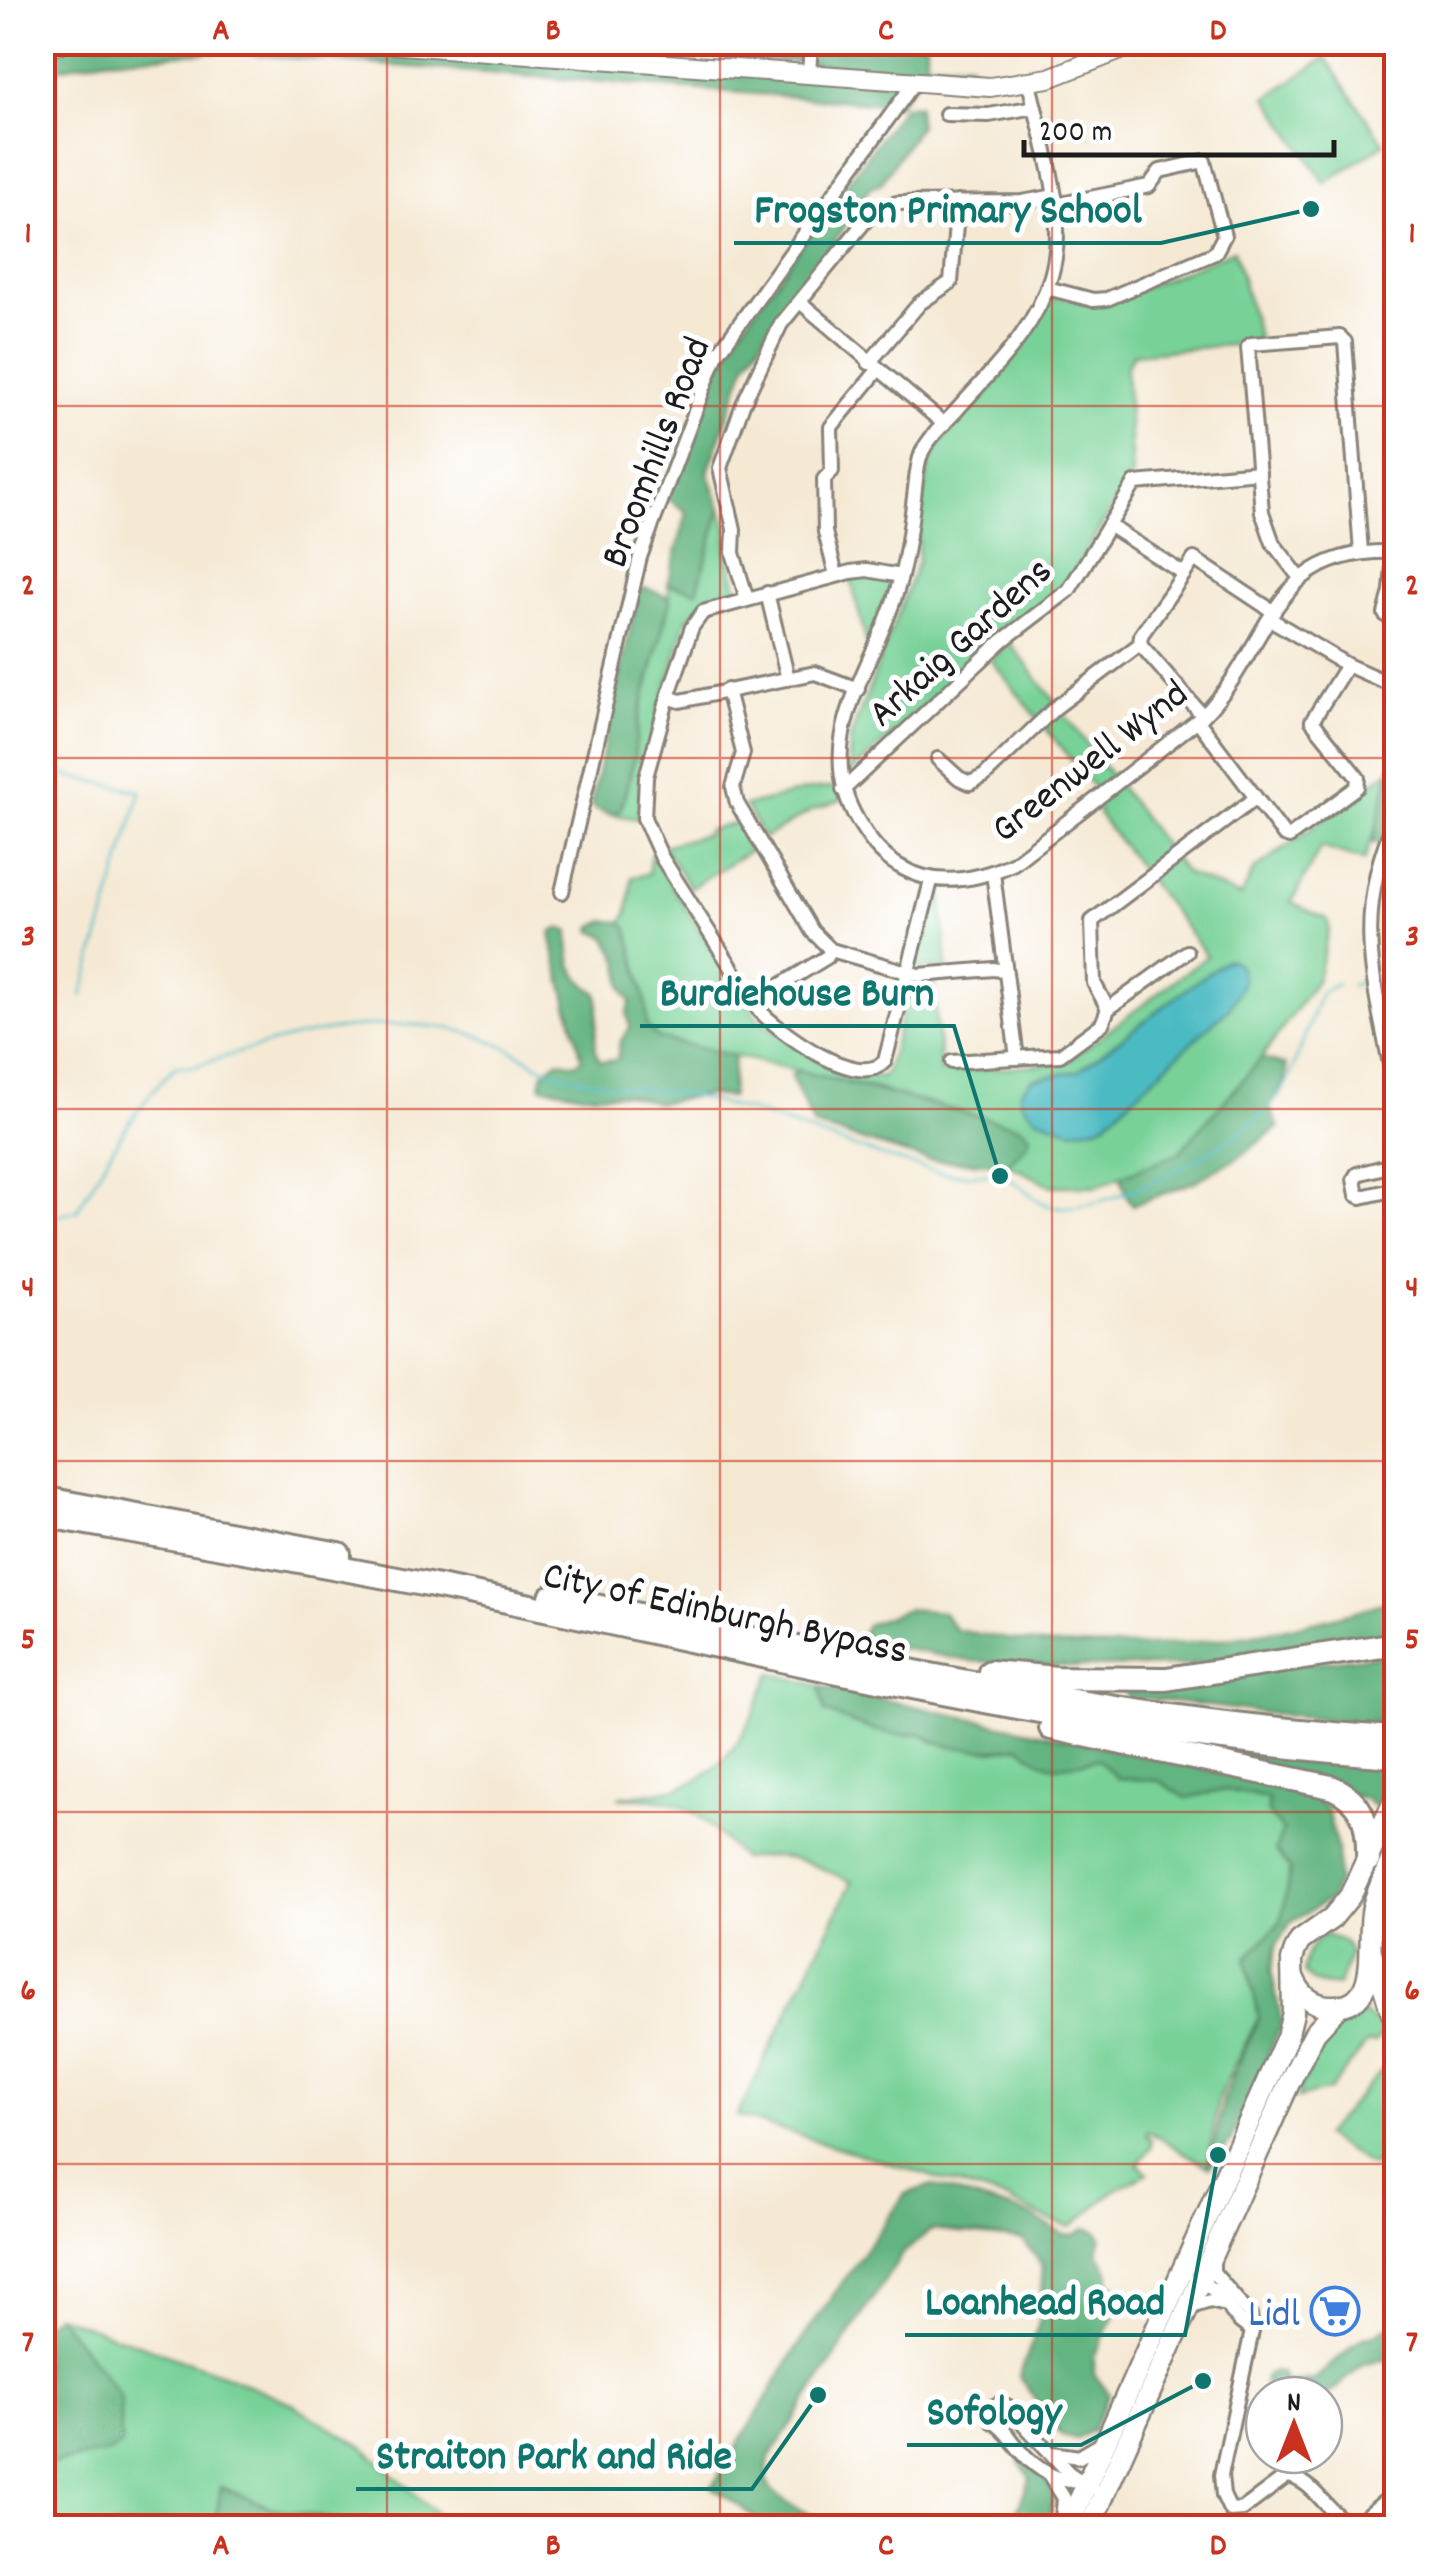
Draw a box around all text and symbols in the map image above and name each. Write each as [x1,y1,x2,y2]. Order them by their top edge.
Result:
text: A [212,10,230,56]
text: B [545,10,561,56]
text: C [878,10,894,56]
text: D [1210,10,1227,56]
scale bar [1024,95,1334,157]
text: 200 m [1039,113,1112,156]
callout: Frogston Primary School [734,171,1161,243]
text: Frogston Primary School [754,184,1143,244]
text: 1 [24,213,32,259]
text: 1 [1408,213,1416,259]
street label: Broomhills Road [589,330,729,577]
street label: Arkaig Gardens [857,546,1067,743]
text: 2 [21,565,35,611]
text: 2 [1405,565,1419,611]
street label: Greenwell Wynd [981,669,1203,859]
text: 3 [21,916,35,962]
text: 3 [1405,916,1419,962]
callout: Burdiehouse Burn [640,954,954,1026]
text: Burdiehouse Burn [660,967,934,1027]
text: 4 [21,1267,35,1313]
text: 4 [1405,1267,1419,1313]
street label: City of Edinburgh Bypass [537,1550,912,1683]
text: 5 [21,1619,35,1665]
text: 5 [1405,1619,1419,1665]
text: 6 [20,1970,36,2016]
text: 6 [1404,1970,1420,2016]
callout: Loanhead Road [905,2263,1185,2335]
text: Loanhead Road [925,2276,1165,2336]
supermarket icon: Lidl [1309,2285,1361,2337]
place label: Lidl [1248,2289,1300,2346]
text: 7 [22,2322,34,2368]
text: 7 [1406,2322,1418,2368]
callout: Sofology [907,2373,1081,2445]
north arrow [1244,2375,1344,2475]
text: N [1287,2385,1301,2425]
text: Sofology [927,2386,1063,2446]
callout: Straiton Park and Ride [356,2417,752,2489]
text: Straiton Park and Ride [376,2430,732,2490]
text: A [212,2525,230,2570]
text: B [545,2525,561,2570]
text: C [878,2525,894,2570]
text: D [1210,2525,1227,2570]

